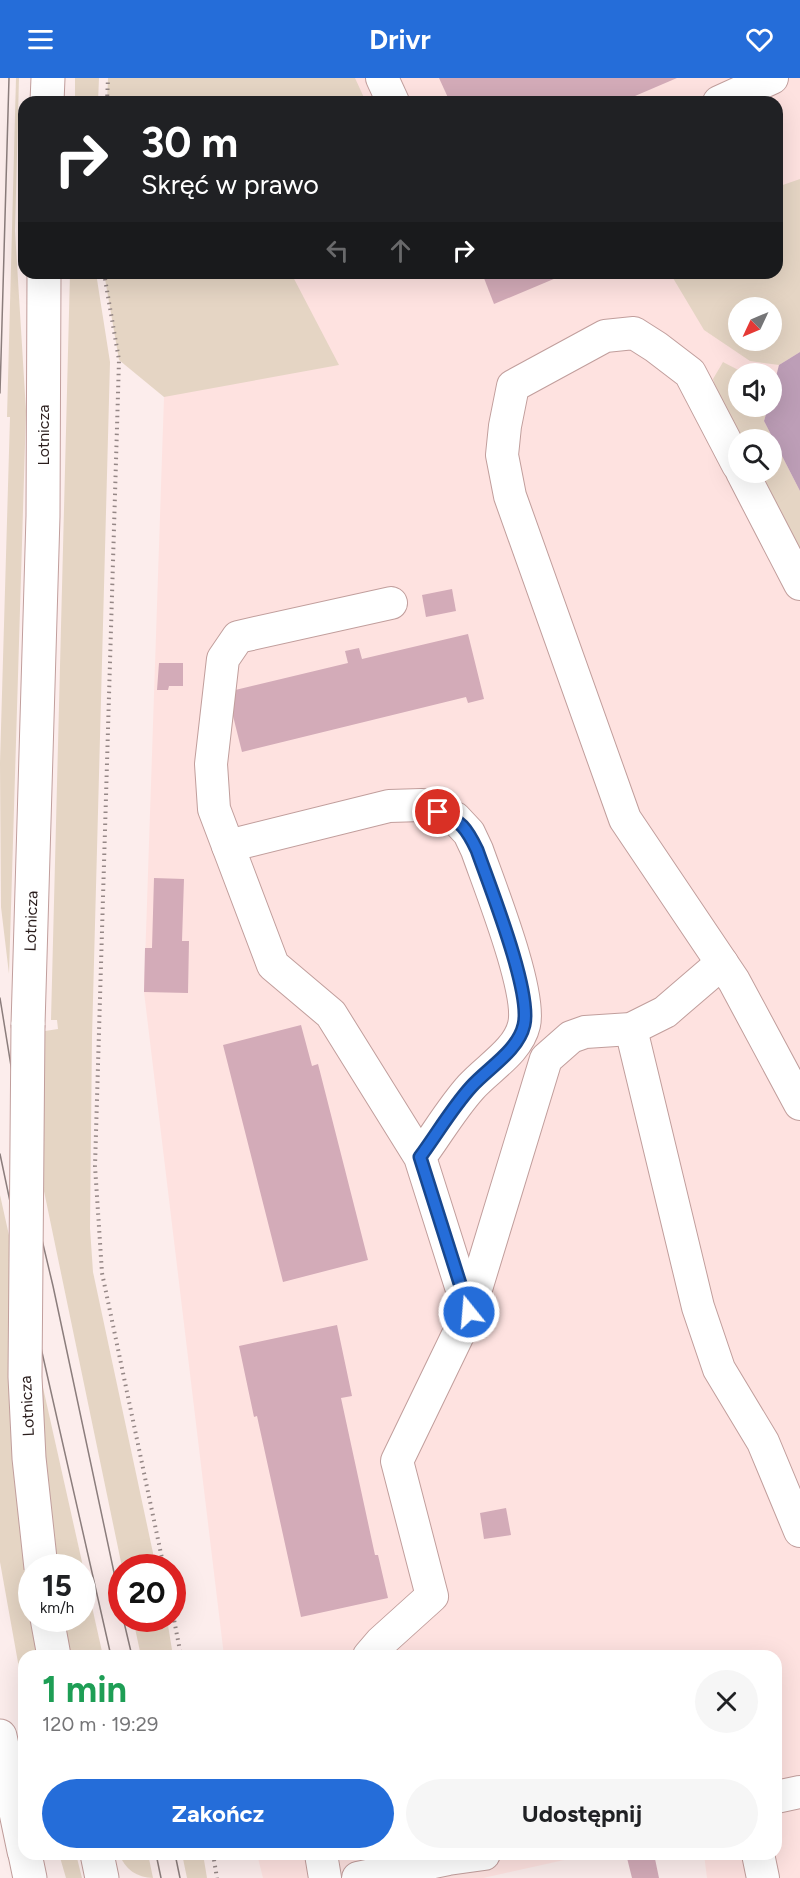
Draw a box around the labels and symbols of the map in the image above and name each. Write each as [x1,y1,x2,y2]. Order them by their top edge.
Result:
north arrow [728,297,782,351]
street label: Lotnicza [34,405,53,465]
pin [412,786,463,837]
street label: Lotnicza [20,890,42,952]
position arrow [437,1280,501,1344]
street label: Lotnicza [16,1375,38,1437]
speed limit sign: 20 [108,1554,186,1632]

